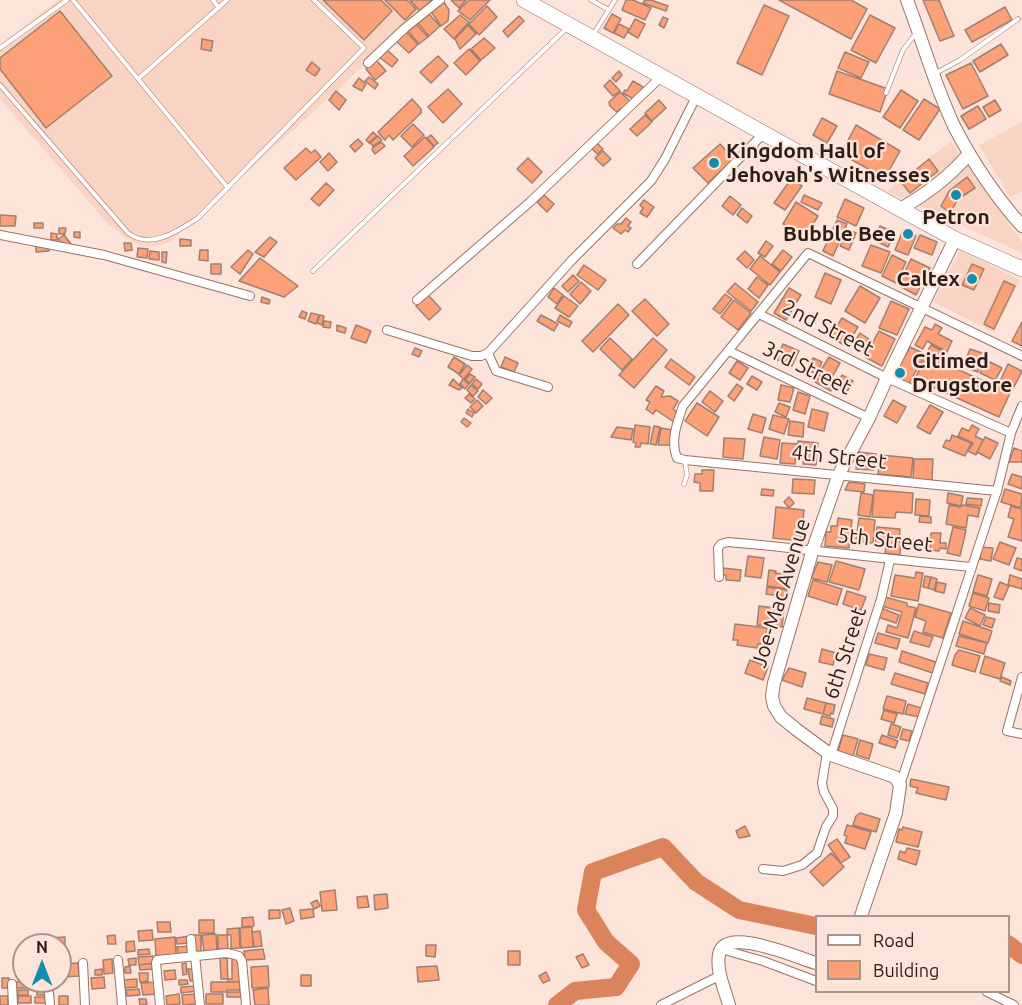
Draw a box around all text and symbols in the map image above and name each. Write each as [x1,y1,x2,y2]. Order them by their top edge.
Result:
place label: Kingdom Hall of Jehovah's Witnesses [726,138,930,188]
marker: Kingdom Hall of Jehovah's Witnesses [707,156,721,170]
marker: Petron [949,188,963,202]
place label: Petron [922,204,990,230]
place label: Bubble Bee [783,221,896,247]
marker: Bubble Bee [901,227,915,241]
place label: Caltex [896,266,960,292]
marker: Caltex [965,272,979,286]
street label: 2nd Street [778,294,878,362]
street label: 3rd Street [759,336,855,400]
place label: Citimed Drugstore [912,348,1012,398]
marker: Citimed Drugstore [893,366,907,380]
street label: 4th Street [790,439,888,475]
street label: Joe-Mac Avenue [746,515,816,671]
street label: 5th Street [836,522,934,558]
street label: 6th Street [818,604,872,702]
legend [815,915,1010,993]
text: Road [873,930,915,950]
north arrow [12,933,72,993]
text: N [36,938,48,956]
text: Building [873,960,939,980]

